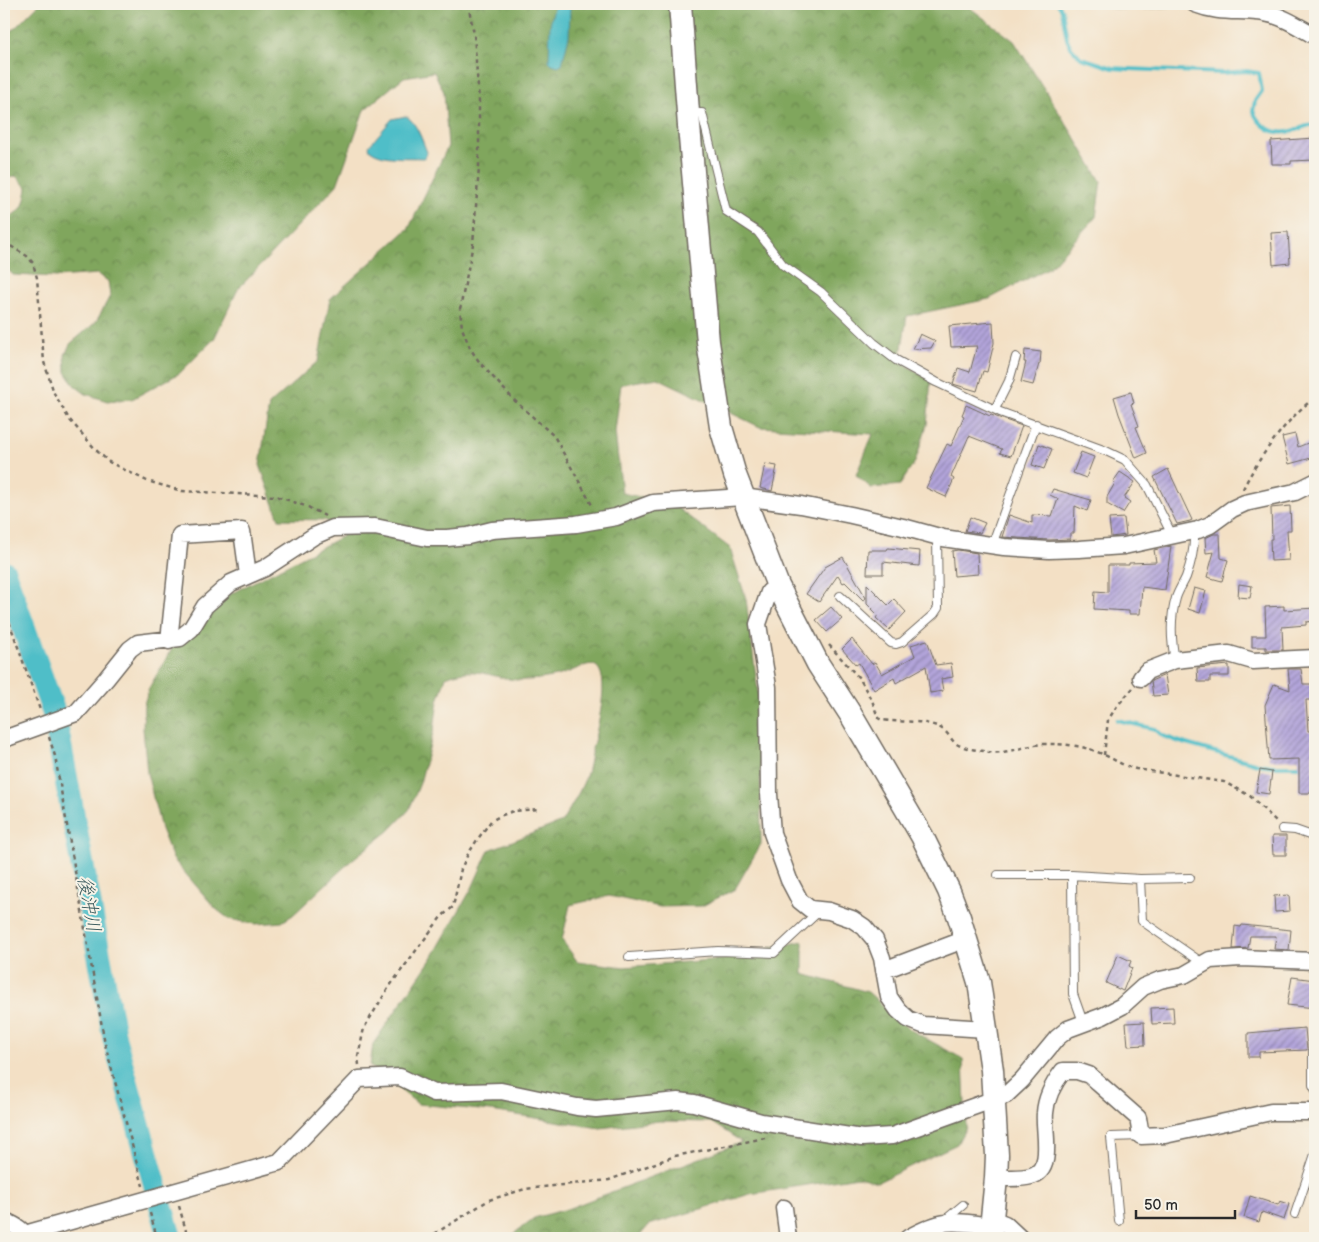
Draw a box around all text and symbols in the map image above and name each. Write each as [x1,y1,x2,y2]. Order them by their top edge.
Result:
water label: 後沖川 [72,874,105,934]
scale bar [1136,1187,1235,1219]
text: 50 m [1144,1196,1178,1215]

